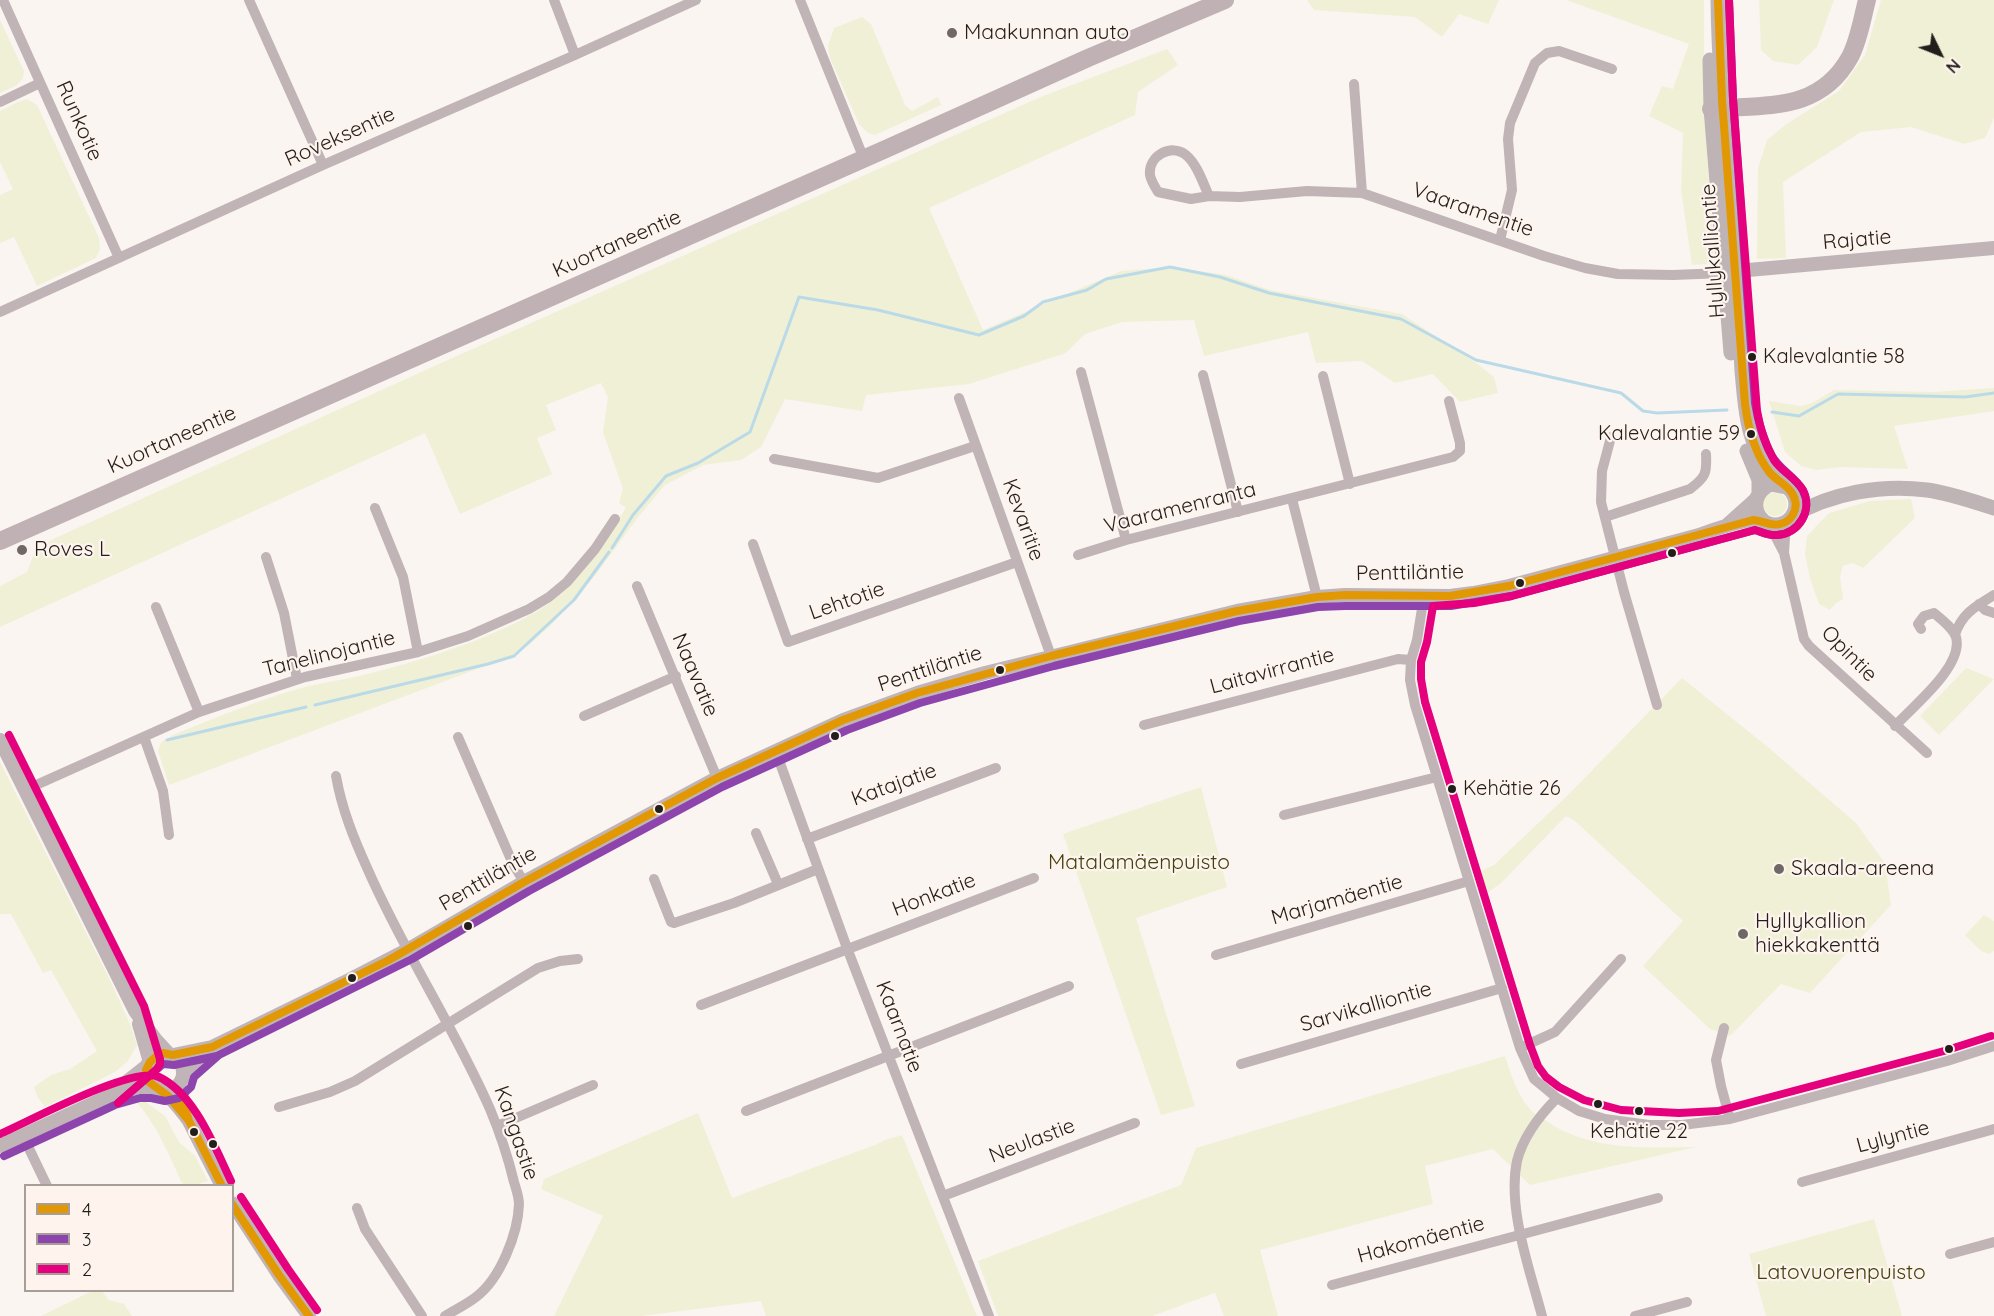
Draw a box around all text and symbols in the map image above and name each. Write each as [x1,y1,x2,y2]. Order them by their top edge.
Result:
place label: Maakunnan auto [964,20,1129,46]
north arrow [1910,24,1970,84]
marker: Maakunnan auto [945,26,959,40]
text: N [1942,55,1964,77]
street label: Runkotie [50,77,108,165]
street label: Roveksentie [281,102,399,172]
street label: Vaaramentie [1409,177,1537,243]
street label: Hyllykalliontie [1696,183,1730,319]
street label: Kuortaneentie [549,204,685,284]
street label: Rajatie [1822,224,1892,256]
place label: Kalevalantie 58 [1763,345,1905,369]
marker: Kalevalantie 58 [1746,351,1758,363]
street label: Kuortaneentie [104,400,240,480]
place label: Kalevalantie 59 [1598,422,1740,446]
marker: Kalevalantie 59 [1745,428,1757,440]
street label: Kevaritie [997,476,1049,564]
street label: Vaaramenranta [1101,477,1259,539]
place label: Roves L [34,537,110,563]
marker: Roves L [15,543,29,557]
unlabelled marker [1666,547,1678,559]
street label: Penttiläntie [1356,559,1464,587]
street label: Lehtotie [806,576,888,626]
unlabelled marker [1514,577,1526,589]
street label: Opintie [1816,621,1882,687]
street label: Tanelinojantie [260,625,398,683]
street label: Naavatie [666,630,724,720]
street label: Penttiläntie [875,640,985,698]
street label: Laitavirrantie [1207,642,1337,700]
unlabelled marker [994,664,1006,676]
unlabelled marker [829,730,841,742]
street label: Katajatie [848,758,940,812]
place label: Kehätie 26 [1463,777,1561,801]
marker: Kehätie 26 [1446,783,1458,795]
unlabelled marker [653,803,665,815]
street label: Penttiläntie [435,841,541,917]
park label: Matalamäenpuisto [1048,850,1230,876]
place label: Skaala-areena [1791,856,1934,882]
marker: Skaala-areena [1772,862,1786,876]
street label: Honkatie [889,868,979,922]
street label: Marjamäentie [1268,869,1406,931]
place label: Hyllykallion hiekkakenttä [1755,909,1880,959]
unlabelled marker [462,920,474,932]
marker: Hyllykallion hiekkakenttä [1736,927,1750,941]
unlabelled marker [346,972,358,984]
street label: Sarvikalliontie [1297,976,1435,1038]
street label: Kaarnatie [870,978,928,1076]
unlabelled marker [1943,1043,1955,1055]
street label: Kangastie [488,1083,544,1183]
unlabelled marker [1592,1098,1604,1110]
marker: Kehätie 22 [1633,1105,1645,1117]
street label: Neulastie [985,1113,1079,1169]
street label: Lylyntie [1854,1115,1932,1159]
place label: Kehätie 22 [1590,1120,1688,1144]
unlabelled marker [188,1126,200,1138]
unlabelled marker [207,1138,219,1150]
legend [24,1184,234,1292]
text: 4 [82,1198,92,1221]
street label: Hakomäentie [1355,1211,1487,1269]
text: 3 [82,1228,91,1251]
text: 2 [82,1258,92,1281]
park label: Latovuorenpuisto [1756,1260,1926,1286]

